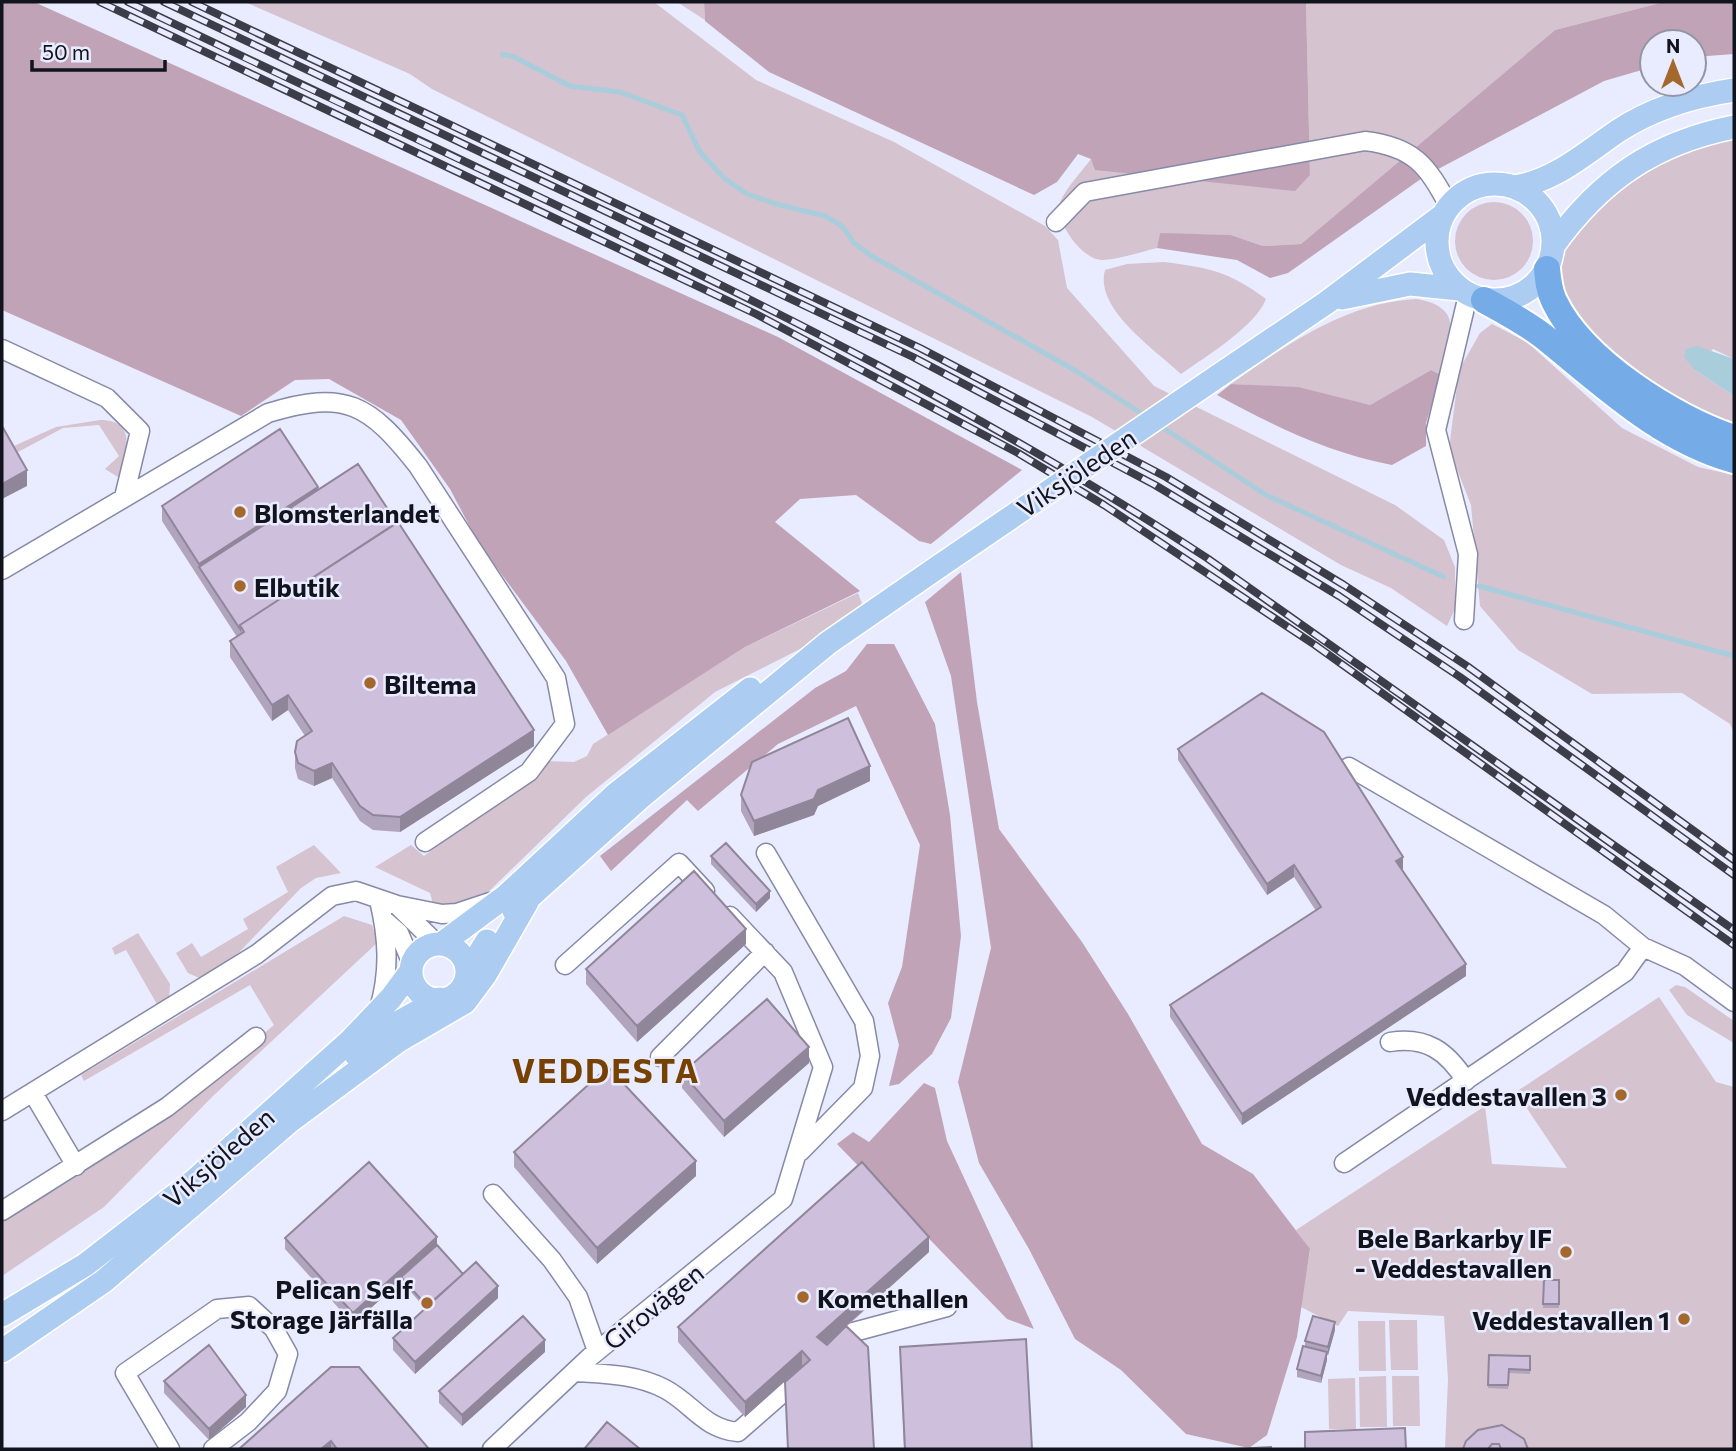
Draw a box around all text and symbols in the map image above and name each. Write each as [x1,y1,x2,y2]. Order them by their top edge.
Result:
scale bar [32,28,164,72]
north arrow [1638,28,1708,98]
text: N [1666,34,1680,57]
text: 50 m [42,39,90,64]
street label: Viksjöleden [1011,421,1141,523]
place label: Blomsterlandet [254,497,439,528]
marker: Blomsterlandet [232,504,248,520]
place label: Elbutik [254,571,340,602]
marker: Elbutik [232,578,248,594]
place label: Biltema [384,668,477,699]
marker: Biltema [362,675,378,691]
district label: VEDDESTA [512,1049,700,1090]
place label: Veddestavallen 3 [1406,1080,1607,1111]
marker: Veddestavallen 3 [1613,1087,1629,1103]
street label: Viksjöleden [156,1101,280,1213]
place label: Bele Barkarby IF - Veddestavallen [1355,1222,1552,1283]
marker: Bele Barkarby IF - Veddestavallen [1558,1244,1574,1260]
street label: Girovägen [597,1256,709,1356]
place label: Pelican Self Storage Järfälla [230,1273,413,1334]
place label: Komethallen [817,1282,969,1313]
marker: Komethallen [795,1289,811,1305]
marker: Pelican Self Storage Järfälla [419,1295,435,1311]
place label: Veddestavallen 1 [1472,1304,1670,1335]
marker: Veddestavallen 1 [1676,1311,1692,1327]

